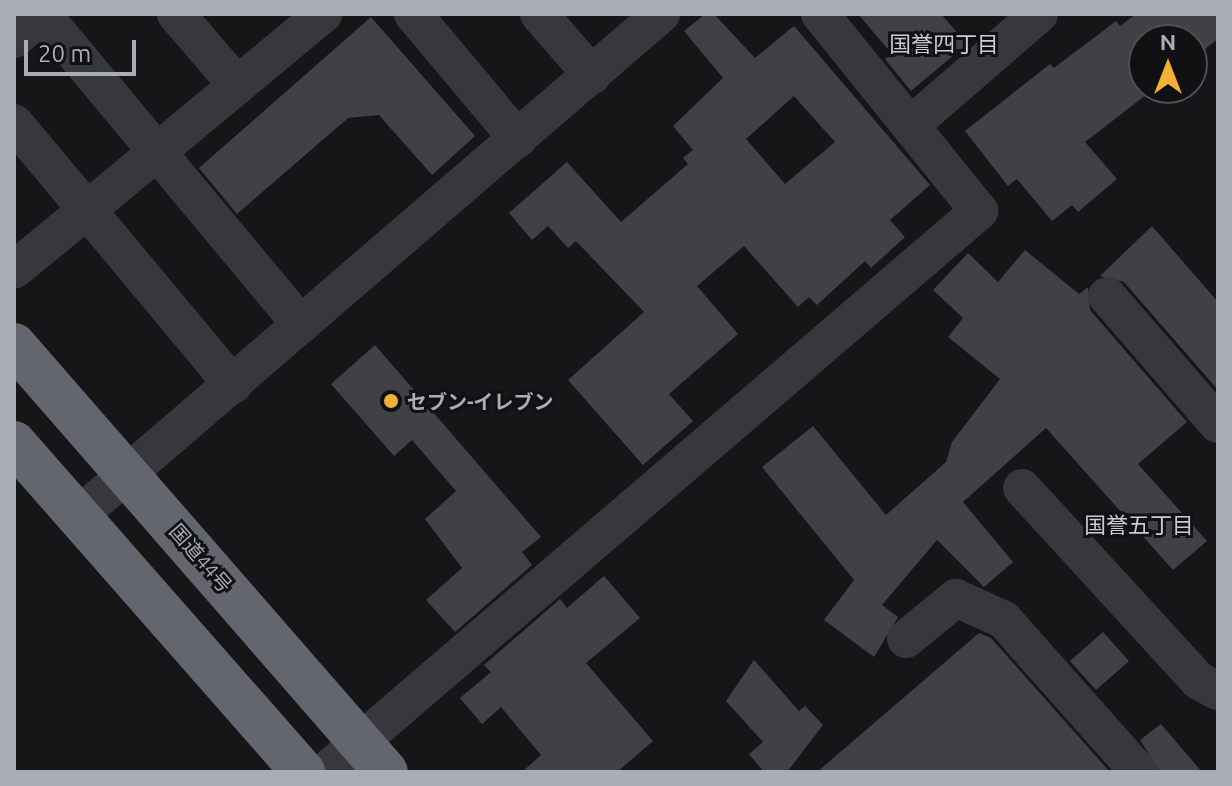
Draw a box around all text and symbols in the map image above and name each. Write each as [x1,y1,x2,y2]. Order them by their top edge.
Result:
scale bar [28,24,140,74]
north arrow [1128,24,1208,104]
text: N [1160,29,1176,54]
district label: 国誉四丁目 [889,31,999,57]
text: 20 m [38,40,91,67]
place label: セブン-イレブン [407,389,554,413]
marker: セブン-イレブン [382,392,400,410]
district label: 国誉五丁目 [1084,512,1194,538]
street label: 国道44号 [165,519,237,597]

